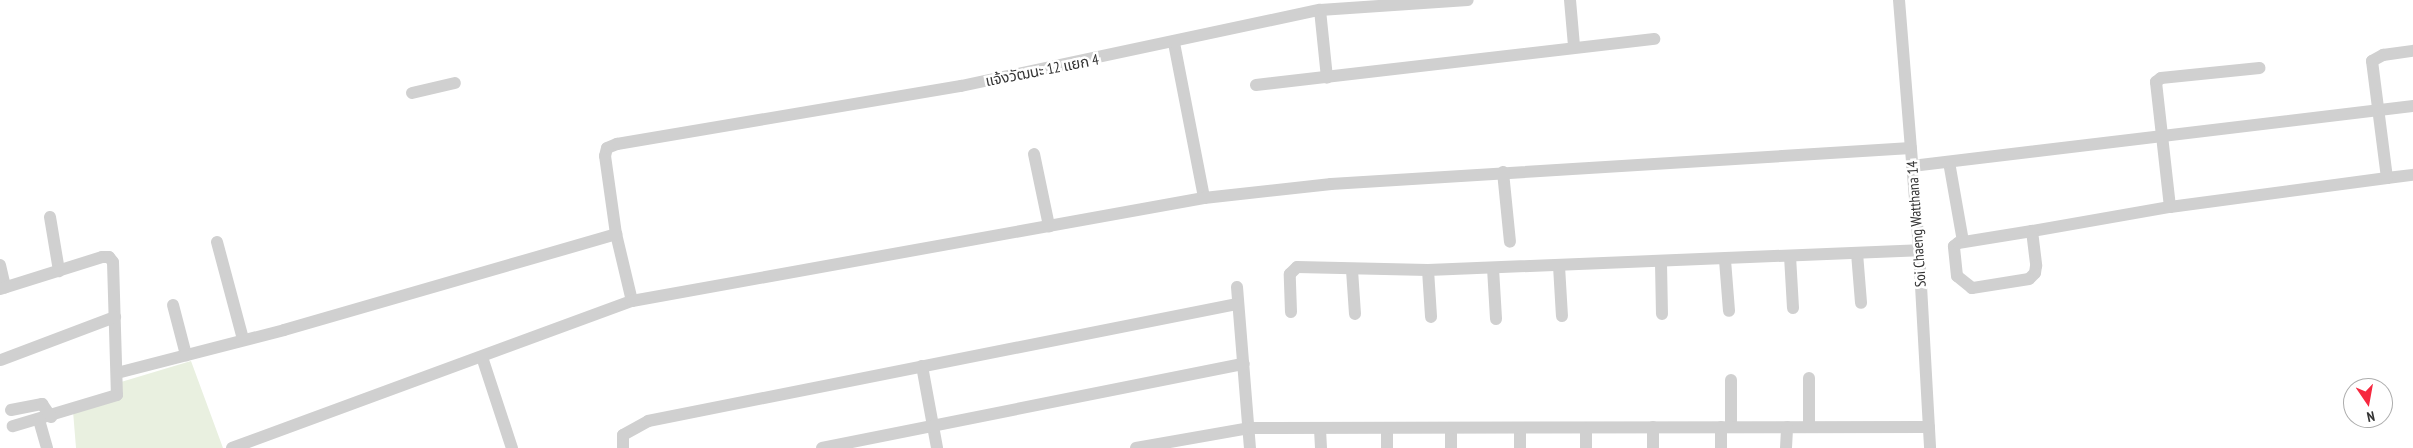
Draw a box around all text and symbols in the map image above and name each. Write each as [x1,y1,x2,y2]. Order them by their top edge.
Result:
street label: แจ้งวัฒนะ 12 แยก 4 [984,50,1100,90]
street label: Soi Chaeng Watthana 14 [1903,160,1929,288]
north arrow [2343,378,2393,428]
text: N [2365,407,2376,426]

